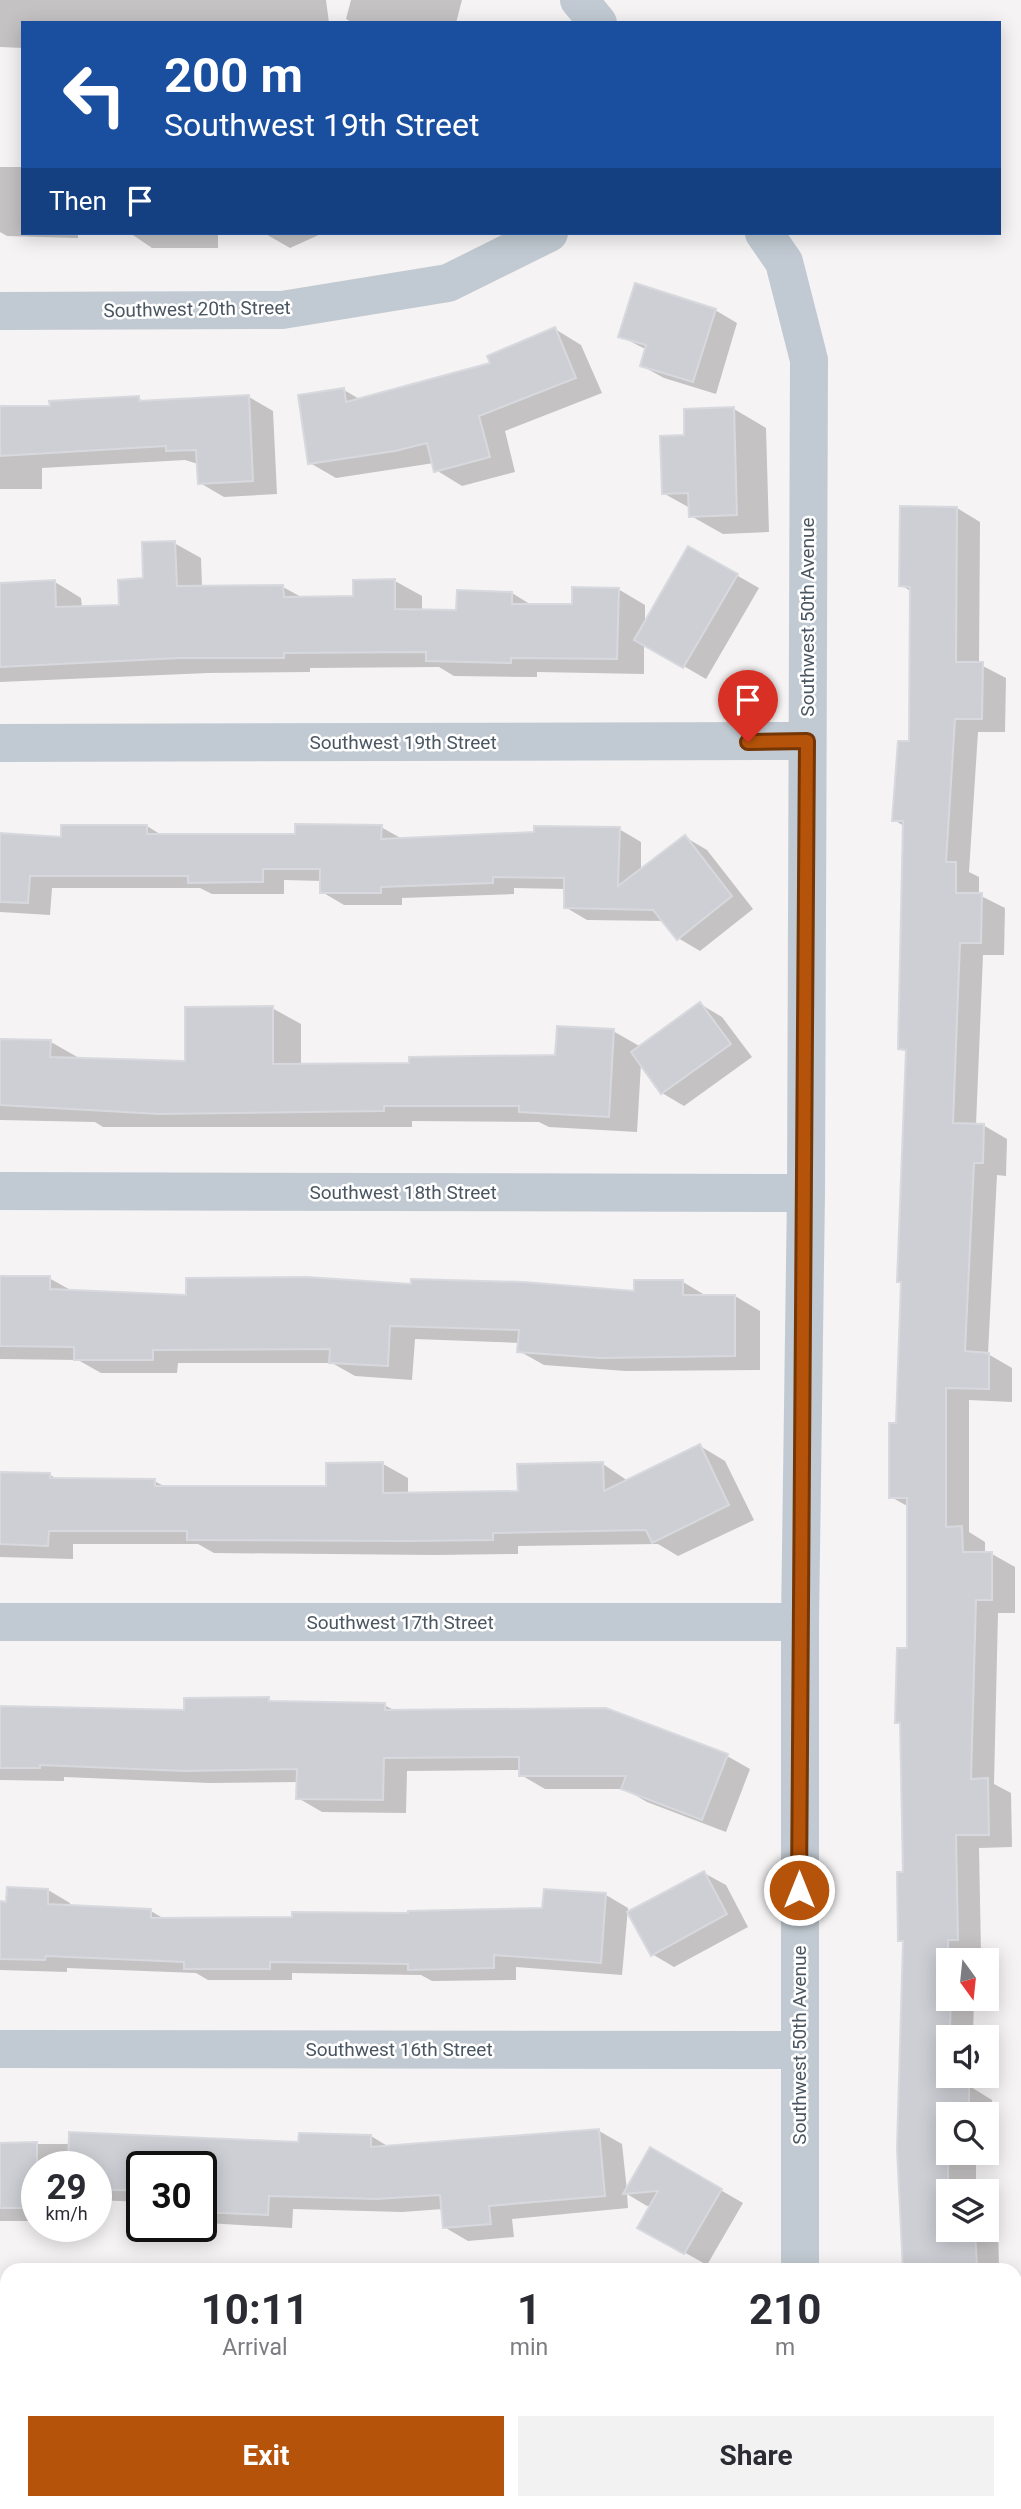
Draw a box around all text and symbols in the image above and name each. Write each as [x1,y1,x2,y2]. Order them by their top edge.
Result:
text: 200 m [164,47,303,104]
icon: left [49,49,140,140]
text: Southwest 19th Street [164,106,479,144]
icon: arrive [121,182,159,220]
text: Then [49,186,107,216]
street label: Southwest 20th Street [103,296,291,322]
street label: Southwest 50th Avenue [796,517,819,717]
pin [718,670,778,742]
icon: arrive [729,681,767,719]
street label: Southwest 19th Street [309,731,497,754]
street label: Southwest 18th Street [309,1181,497,1204]
street label: Southwest 17th Street [306,1611,494,1634]
position arrow [762,1853,836,1927]
street label: Southwest 50th Avenue [788,1945,811,2145]
north arrow [936,1948,999,2011]
map controls [936,1948,999,2242]
button: sound [936,2025,999,2088]
street label: Southwest 16th Street [305,2038,493,2061]
button: search [936,2102,999,2165]
speed limit sign: 30 [126,2151,217,2242]
text: 29 [46,2167,87,2208]
button: layers [936,2179,999,2242]
text: km/h [45,2203,88,2224]
text: 10:11 [201,2285,309,2334]
text: 1 [517,2285,541,2334]
text: 210 [749,2285,821,2334]
text: Arrival [222,2334,288,2361]
text: min [510,2334,548,2361]
text: m [775,2334,795,2361]
button: Exit [28,2416,504,2496]
button: Share [518,2416,994,2496]

